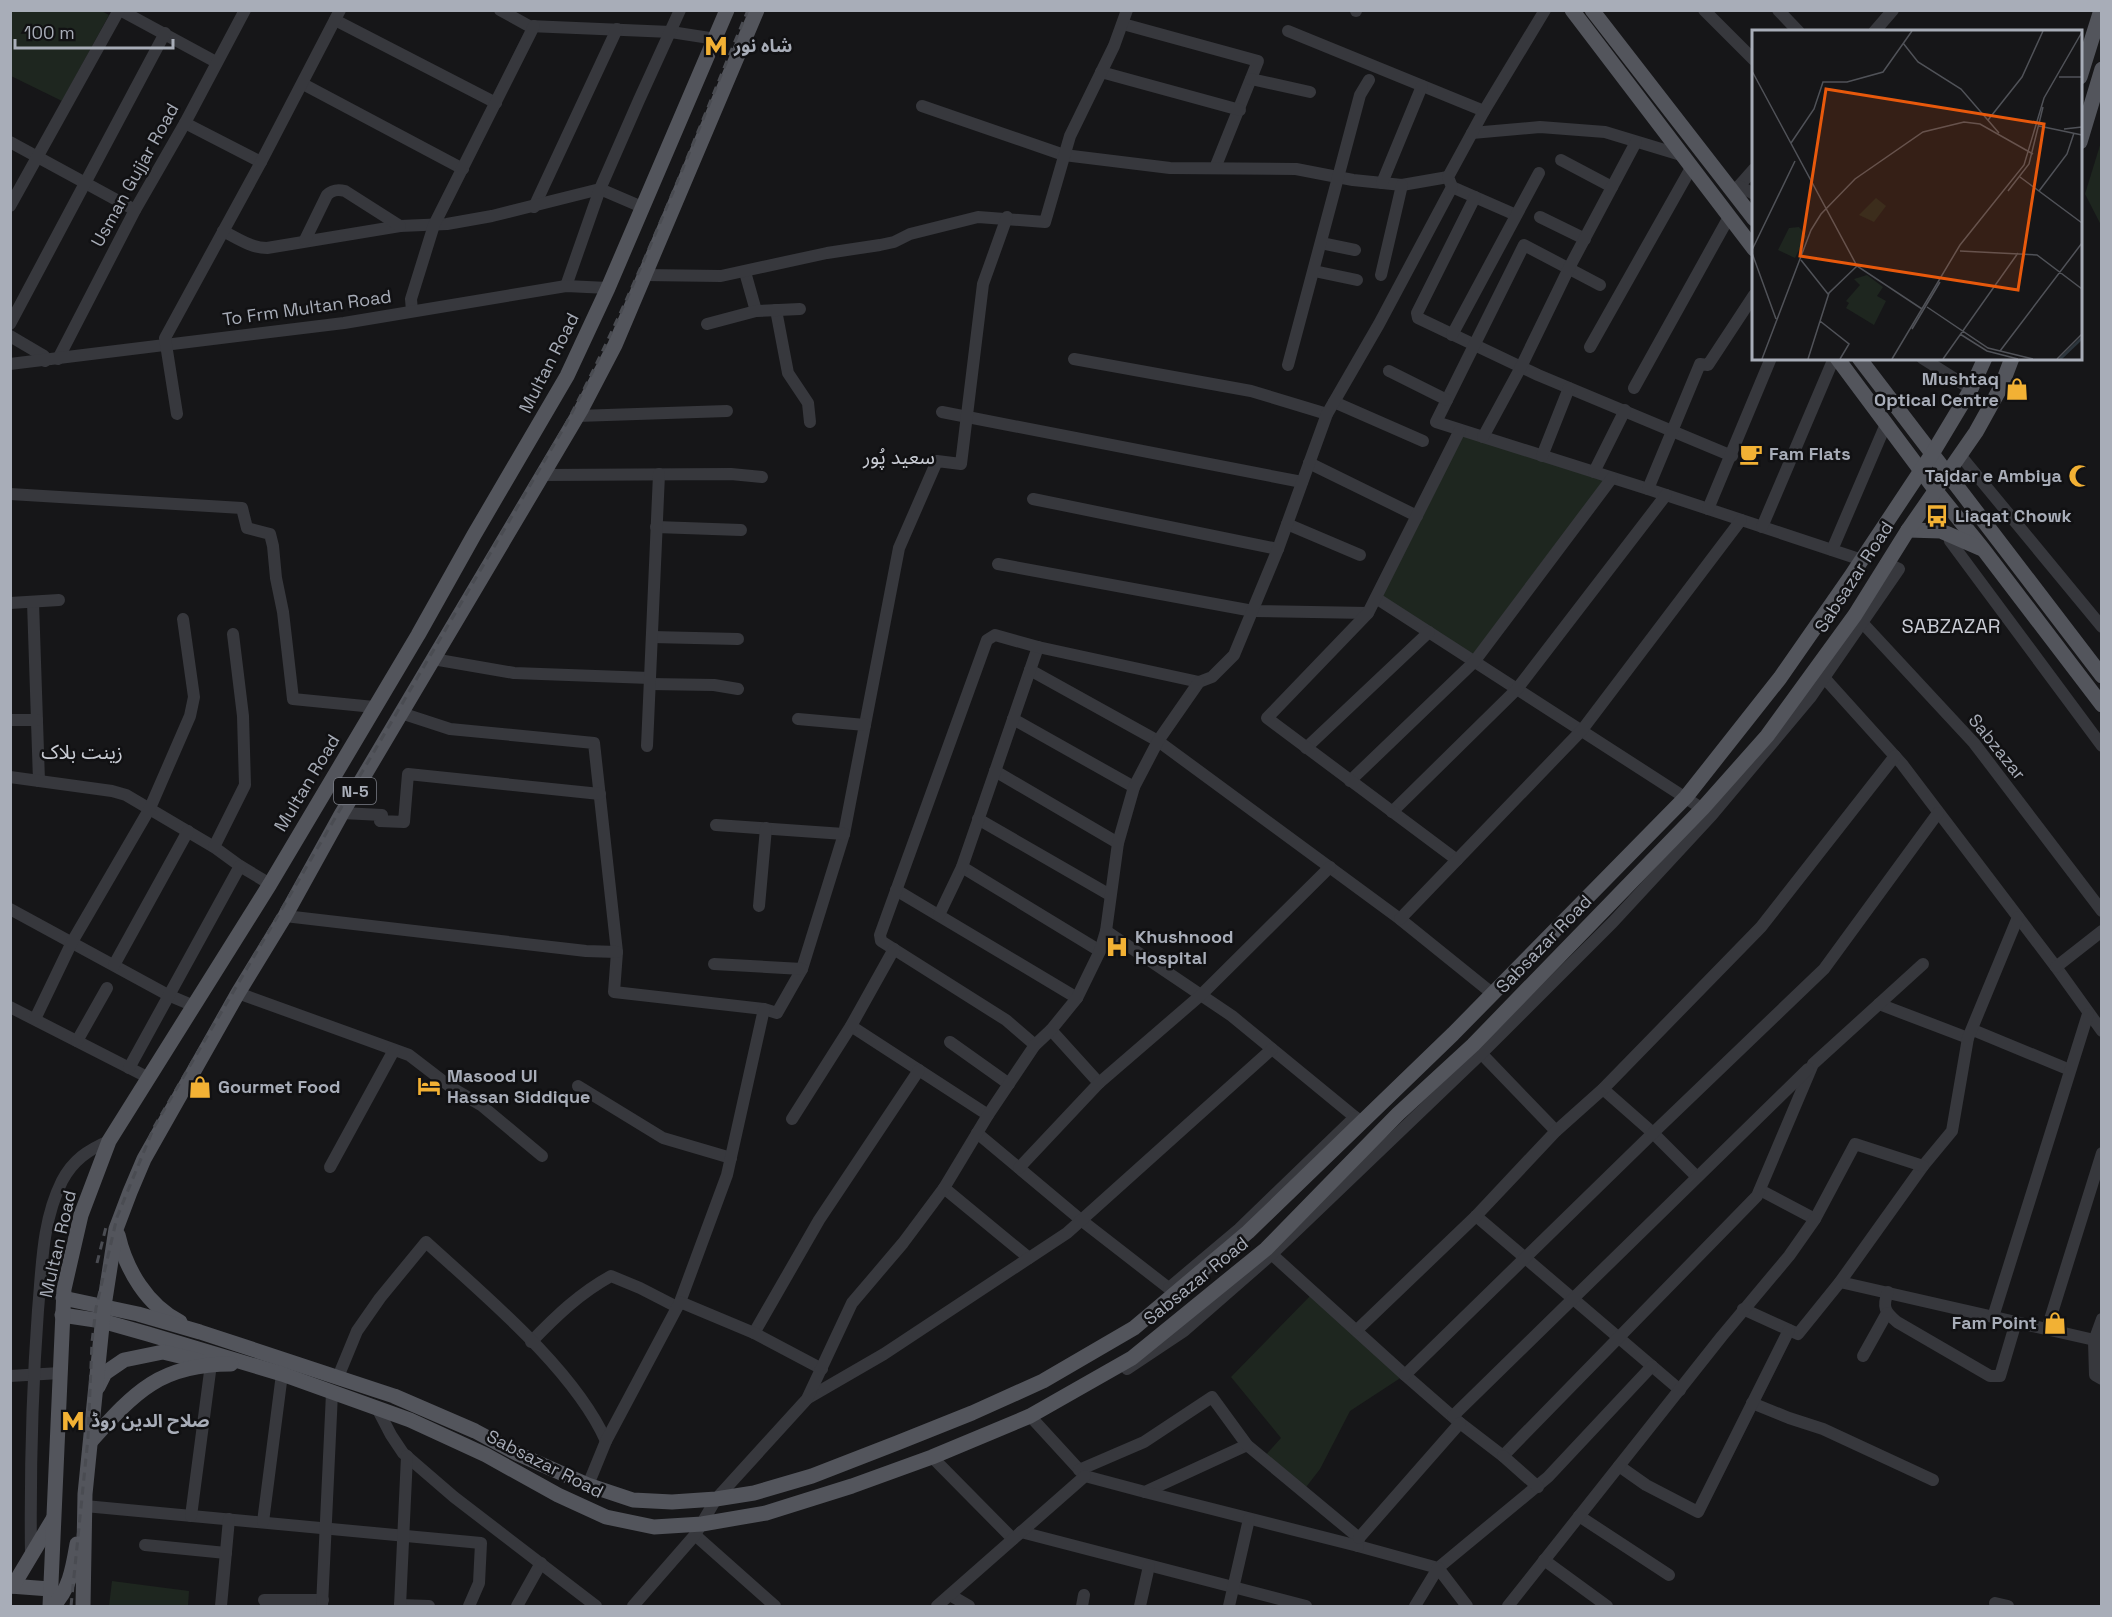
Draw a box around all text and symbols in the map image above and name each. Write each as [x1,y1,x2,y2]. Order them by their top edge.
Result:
scale bar [15,12,172,50]
text: 100 m [24,21,75,44]
inset map [1752,30,2082,360]
metro station icon: شاہ نور [703,33,729,59]
place label: شاہ نور [733,34,792,57]
street label: Usman Gujjar Road [86,99,184,251]
street label: To Frm Multan Road [221,284,393,331]
street label: Multan Road [513,309,584,417]
place label: Mushtaq Optical Centre [1874,367,1999,411]
shop icon: Mushtaq Optical Centre [2004,376,2030,402]
cafe icon: Fam Flats [1738,441,1764,467]
place label: Fam Flats [1769,442,1851,465]
district label: سعید پُور [862,444,935,470]
mosque icon: Tajdar e Ambiya [2067,463,2093,489]
place label: Tajdar e Ambiya [1925,464,2063,487]
bus stop icon: Liaqat Chowk [1924,503,1950,529]
place label: Liaqat Chowk [1955,504,2072,527]
street label: Sabsazar Road [1809,517,1898,637]
district label: SABZAZAR [1902,613,2000,639]
street label: Sabzazar [1964,709,2031,785]
street label: Multan Road [269,730,345,836]
district label: زینت بلاک [41,739,123,765]
road number: N-5 [334,778,376,804]
street label: Sabsazar Road [1491,890,1596,998]
place label: Khushnood Hospital [1135,925,1233,969]
hospital icon: Khushnood Hospital [1104,934,1130,960]
place label: Masood Ul Hassan Siddique [447,1064,590,1108]
hotel icon: Masood Ul Hassan Siddique [416,1073,442,1099]
shop icon: Gourmet Food [187,1074,213,1100]
place label: Gourmet Food [218,1075,340,1098]
street label: Multan Road [34,1188,81,1300]
street label: Sabsazar Road [1139,1231,1253,1330]
shop icon: Fam Point [2042,1310,2068,1336]
place label: Fam Point [1952,1311,2037,1334]
metro station icon: صلاح الدین روڈ [60,1408,86,1434]
place label: صلاح الدین روڈ [91,1409,209,1434]
street label: Sabsazar Road [483,1424,607,1503]

